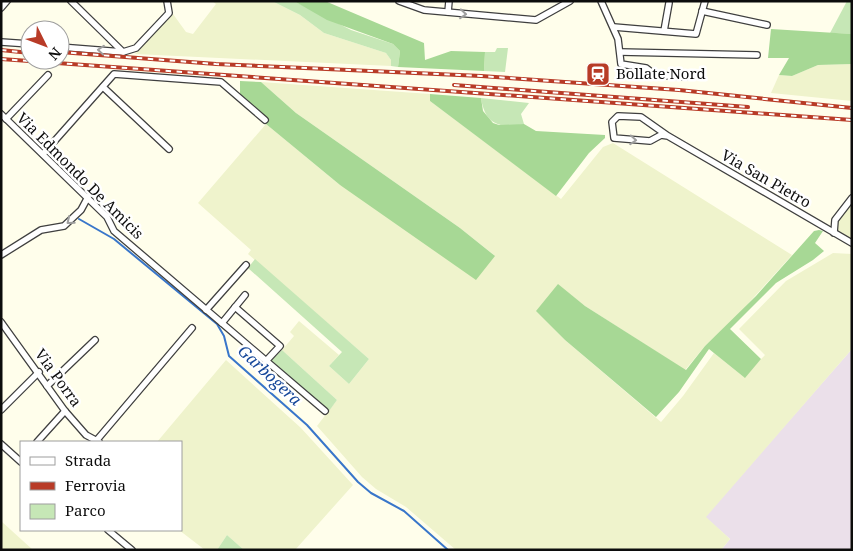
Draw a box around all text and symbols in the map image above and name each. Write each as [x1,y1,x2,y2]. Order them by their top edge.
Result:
one-way arrow [460,8,468,19]
north arrow [20,20,70,70]
text: N [44,44,66,64]
one-way arrow [97,45,105,56]
station icon: Bollate Nord [585,61,611,87]
place label: Bollate Nord [616,63,706,83]
street label: Via Edmondo De Amicis [13,108,149,243]
one-way arrow [629,134,637,145]
street label: Via San Pietro [718,144,815,212]
one-way arrow [66,215,75,224]
water label: Garbogera [233,340,307,411]
street label: Via Porra [31,344,87,410]
legend [20,441,182,531]
text: Strada [65,450,111,470]
text: Ferrovia [65,475,126,495]
text: Parco [65,500,106,520]

